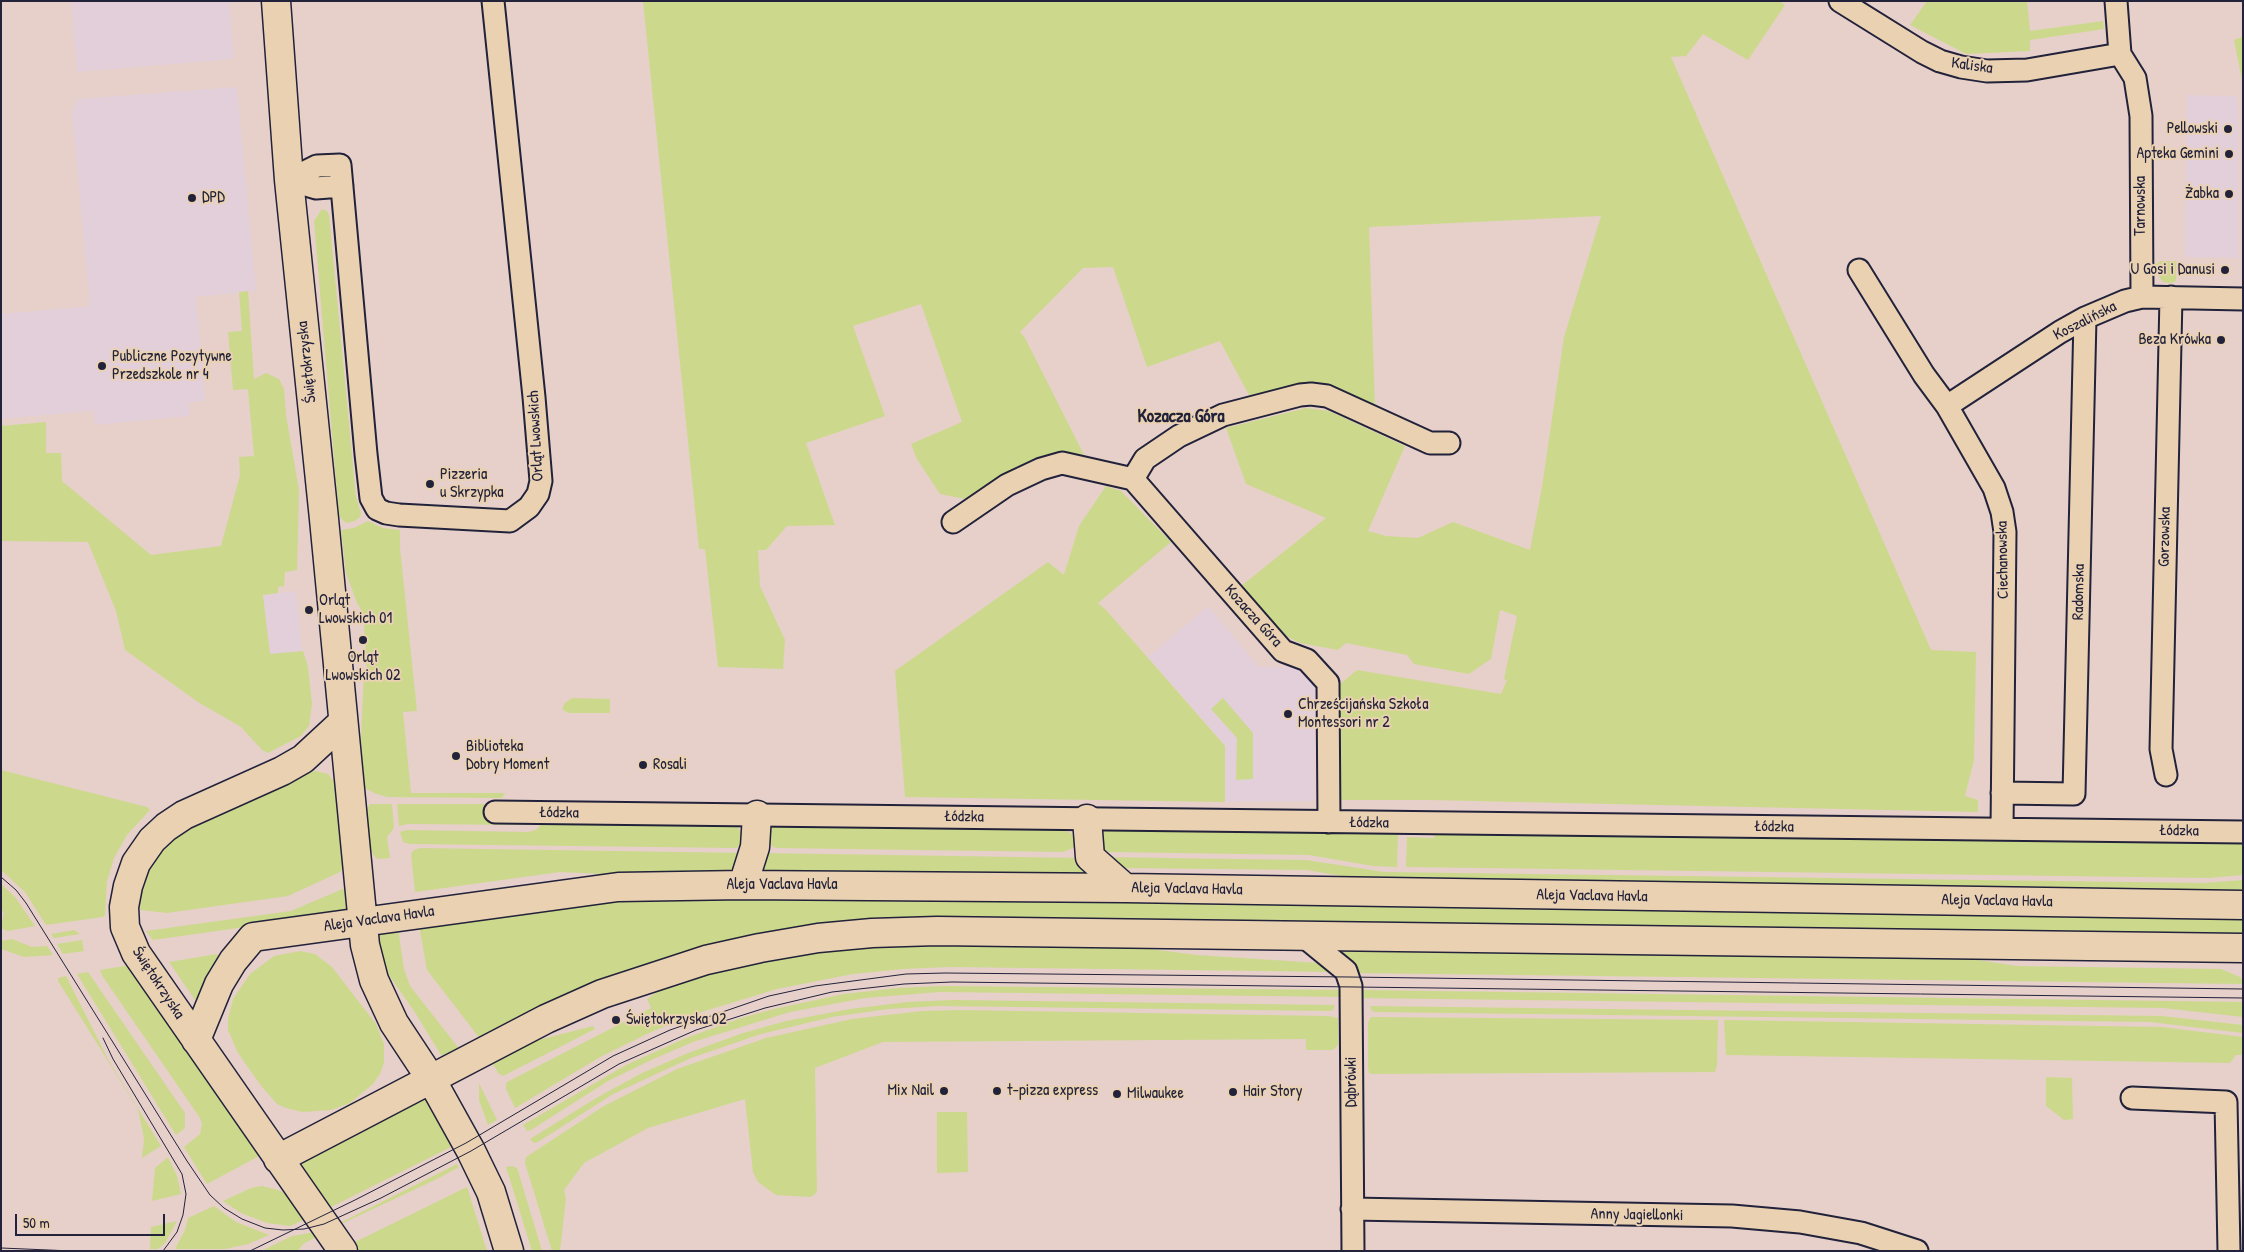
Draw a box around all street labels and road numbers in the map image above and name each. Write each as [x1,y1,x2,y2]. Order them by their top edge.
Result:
street label: Kaliska [1950,54,1994,78]
street label: Tarnowska [2131,176,2151,236]
street label: Koszalińska [2050,297,2120,345]
street label: Świętokrzyska [293,320,321,404]
street label: Orląt Lwowskich [524,390,548,482]
street label: Gorzowska [2155,507,2175,567]
street label: Ciechanowska [1993,521,2013,599]
street label: Radomska [2069,564,2089,620]
street label: Kozacza Góra [1220,581,1286,651]
street label: Łódzka [539,803,579,823]
street label: Łódzka [944,807,984,827]
street label: Łódzka [1349,813,1389,833]
street label: Łódzka [1754,817,1794,837]
street label: Łódzka [2159,821,2199,841]
street label: Aleja Vaclava Havla [726,875,838,895]
street label: Aleja Vaclava Havla [1131,878,1243,900]
street label: Aleja Vaclava Havla [1536,885,1648,907]
street label: Aleja Vaclava Havla [1941,890,2053,912]
street label: Aleja Vaclava Havla [323,902,435,936]
street label: Świętokrzyska [128,943,188,1023]
street label: Dąbrówki [1342,1057,1362,1107]
street label: Anny Jagiellonki [1590,1205,1684,1225]

